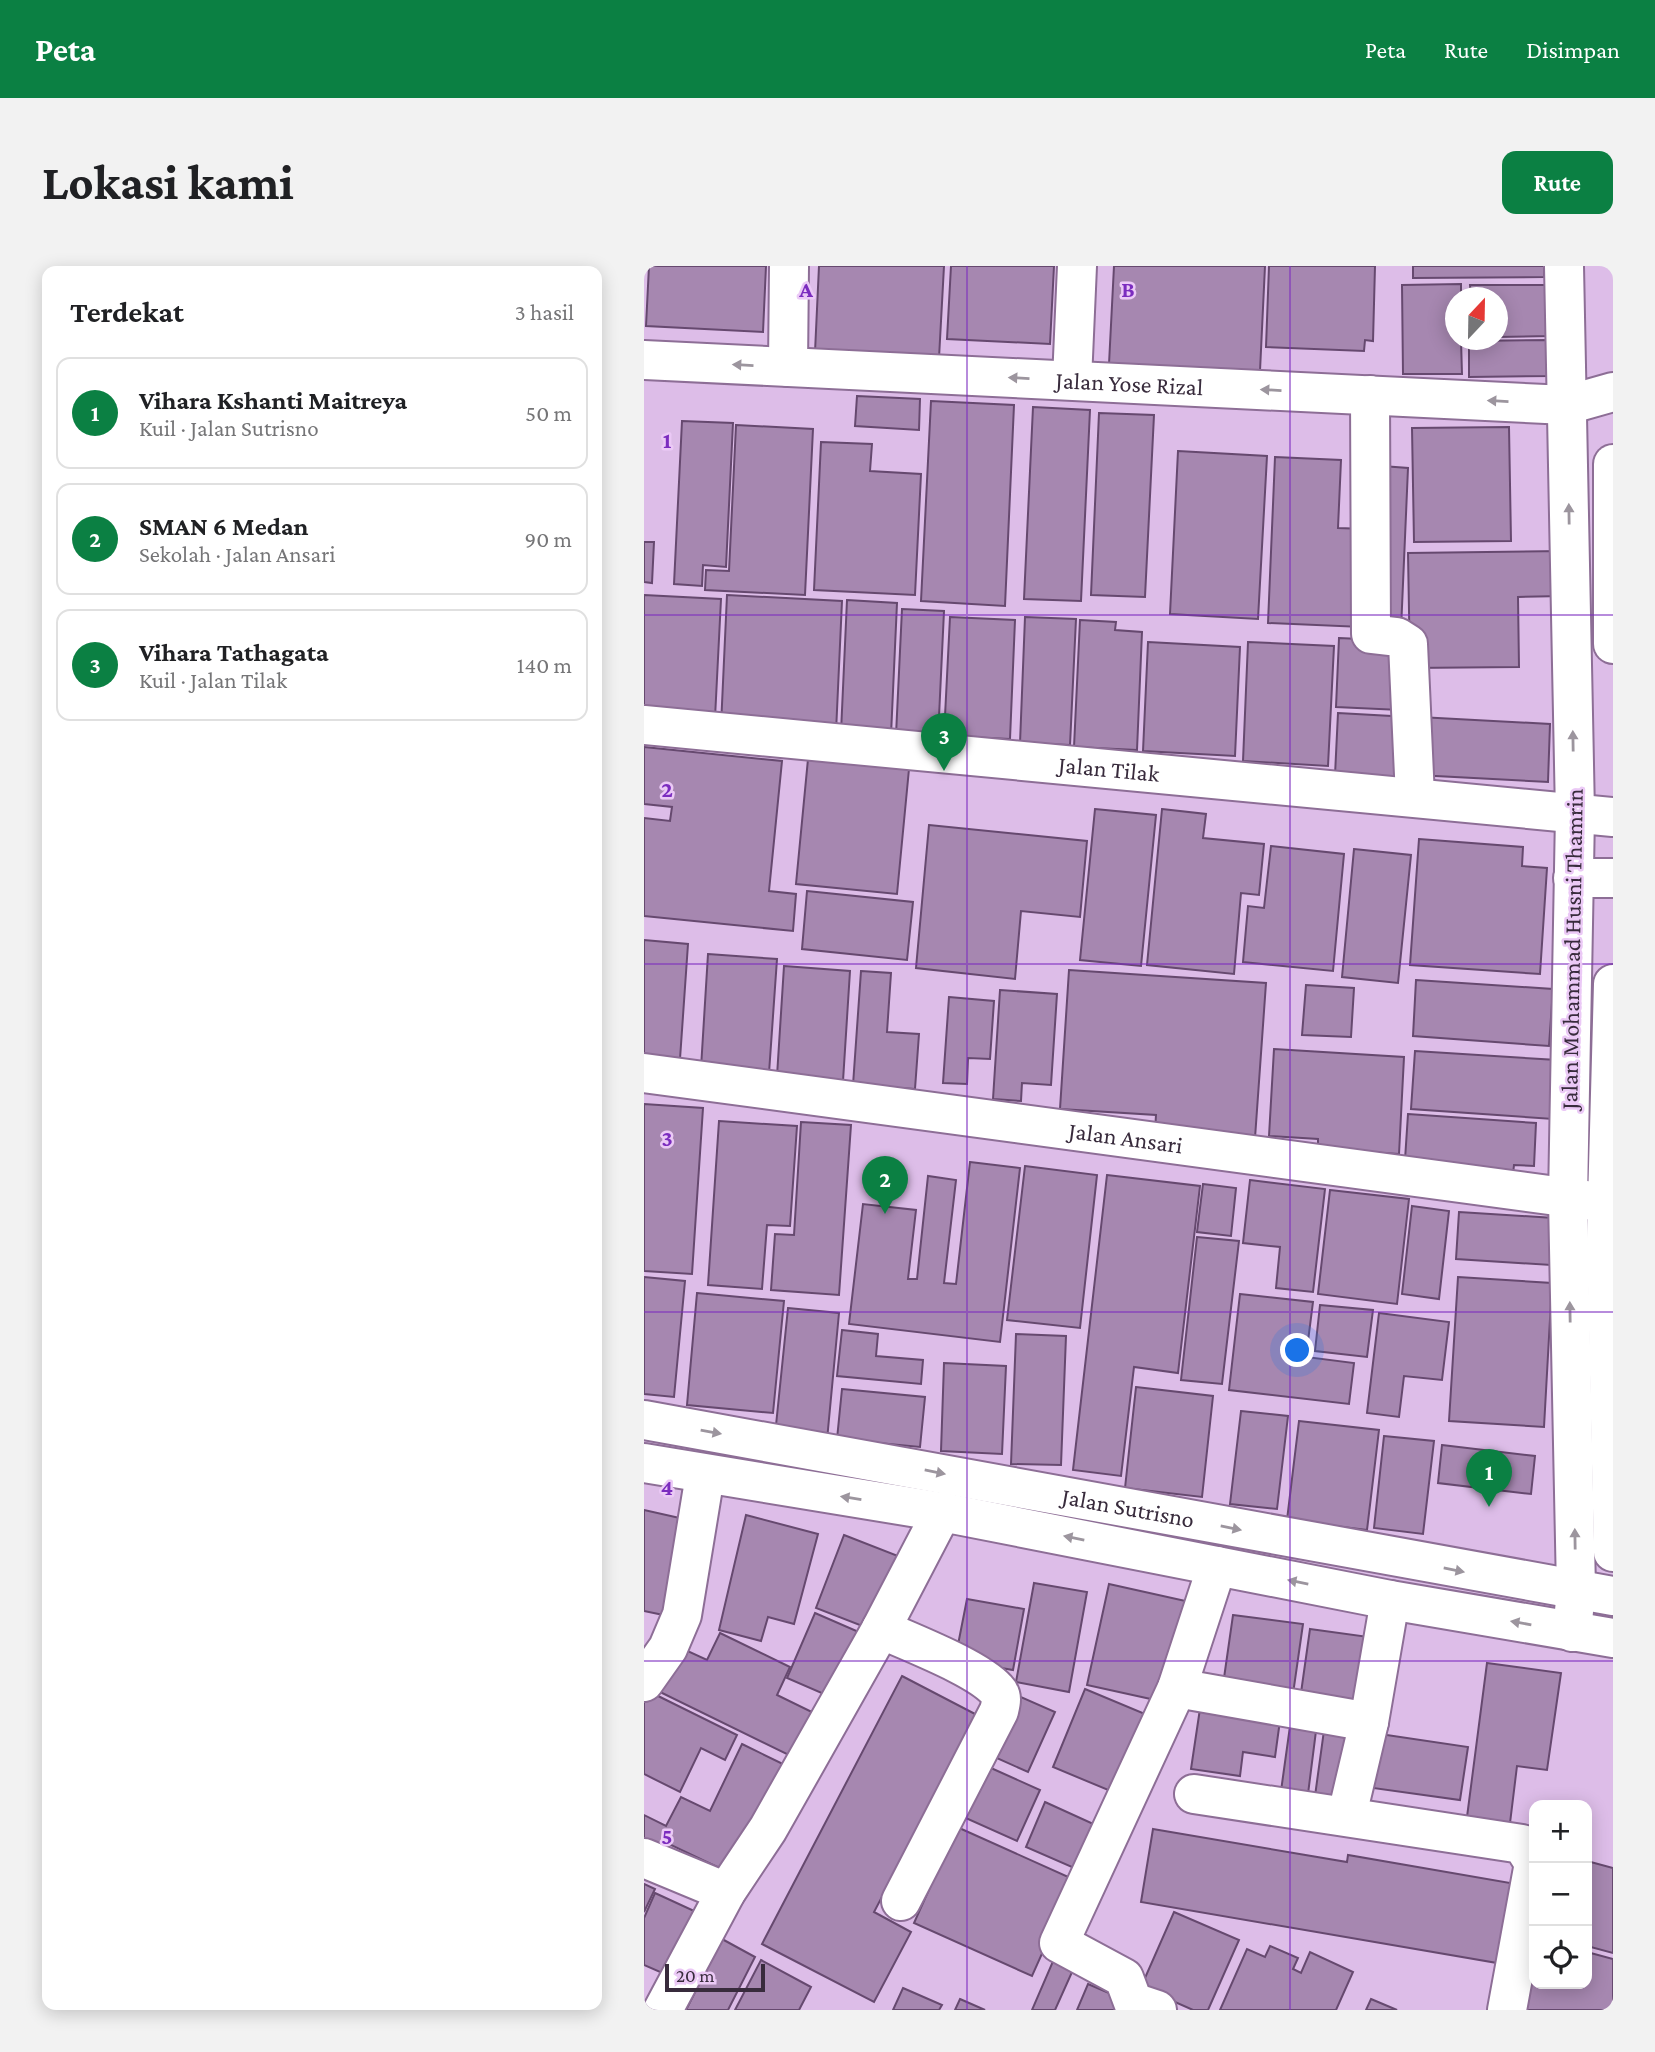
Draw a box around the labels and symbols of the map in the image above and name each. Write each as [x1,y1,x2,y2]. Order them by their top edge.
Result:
text: A [798,276,813,302]
text: B [1121,276,1135,302]
north arrow [1445,287,1508,350]
one-way arrow [732,359,754,370]
street label: Jalan Yose Rizal [1053,366,1204,400]
one-way arrow [1008,373,1030,384]
one-way arrow [1260,385,1282,396]
one-way arrow [1487,396,1509,407]
text: 1 [663,427,672,453]
one-way arrow [1563,503,1574,525]
pin: 3 [921,713,967,771]
one-way arrow [1567,730,1579,752]
street label: Jalan Tilak [1055,750,1161,787]
text: 2 [661,776,673,802]
street label: Jalan Mohammad Husni Thamrin [1555,788,1588,1112]
street label: Jalan Ansari [1065,1116,1184,1158]
text: 3 [661,1125,673,1151]
pin: 2 [862,1156,908,1214]
one-way arrow [1565,1301,1576,1323]
your location [1280,1333,1314,1367]
one-way arrow [700,1426,722,1437]
pin: 1 [1466,1449,1512,1507]
one-way arrow [924,1467,946,1478]
text: 4 [661,1474,673,1500]
street label: Jalan Sutrisno [1058,1482,1196,1533]
one-way arrow [840,1492,862,1503]
one-way arrow [1220,1522,1242,1533]
one-way arrow [1569,1528,1581,1550]
one-way arrow [1063,1533,1085,1544]
one-way arrow [1444,1564,1466,1575]
one-way arrow [1287,1576,1309,1587]
one-way arrow [1510,1617,1532,1628]
text: 5 [661,1823,673,1849]
scale bar [665,1961,765,1993]

